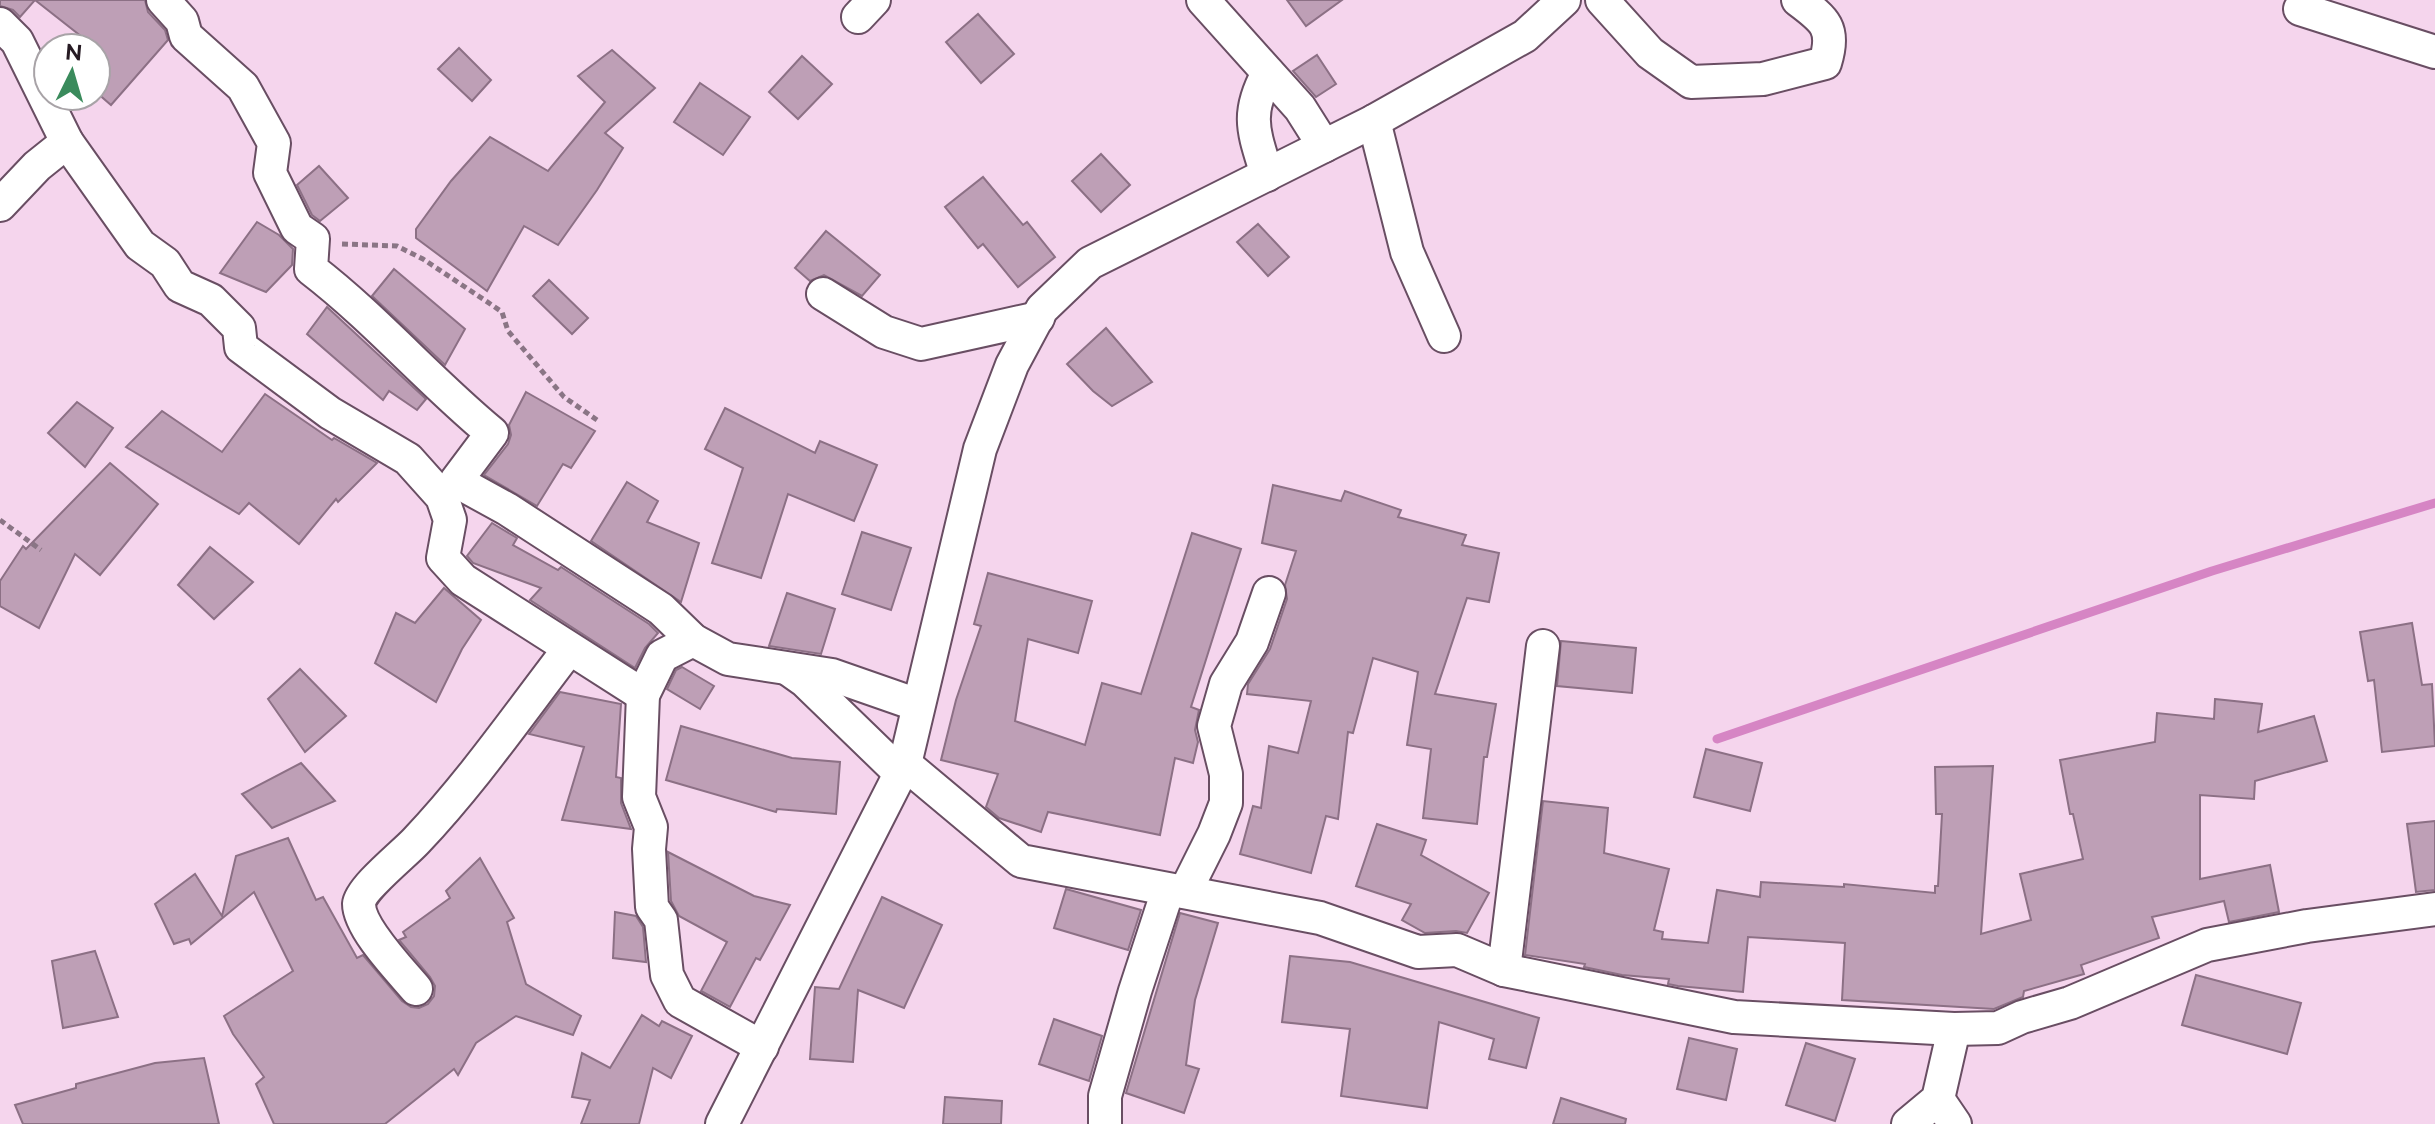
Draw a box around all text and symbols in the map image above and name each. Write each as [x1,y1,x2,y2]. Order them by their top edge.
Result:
north arrow [32,32,112,112]
text: N [64,38,83,66]

